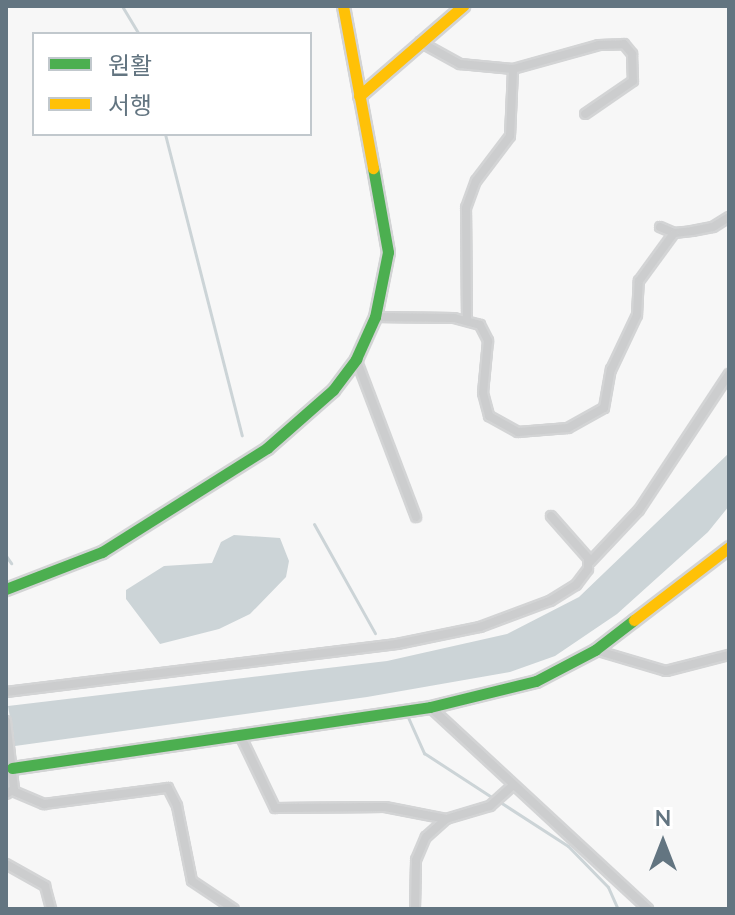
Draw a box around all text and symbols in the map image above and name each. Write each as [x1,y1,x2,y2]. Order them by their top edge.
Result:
legend [32,32,312,136]
text: 원활 [108,50,152,82]
text: 서행 [108,90,152,122]
north arrow [623,803,703,883]
text: N [655,804,671,834]

